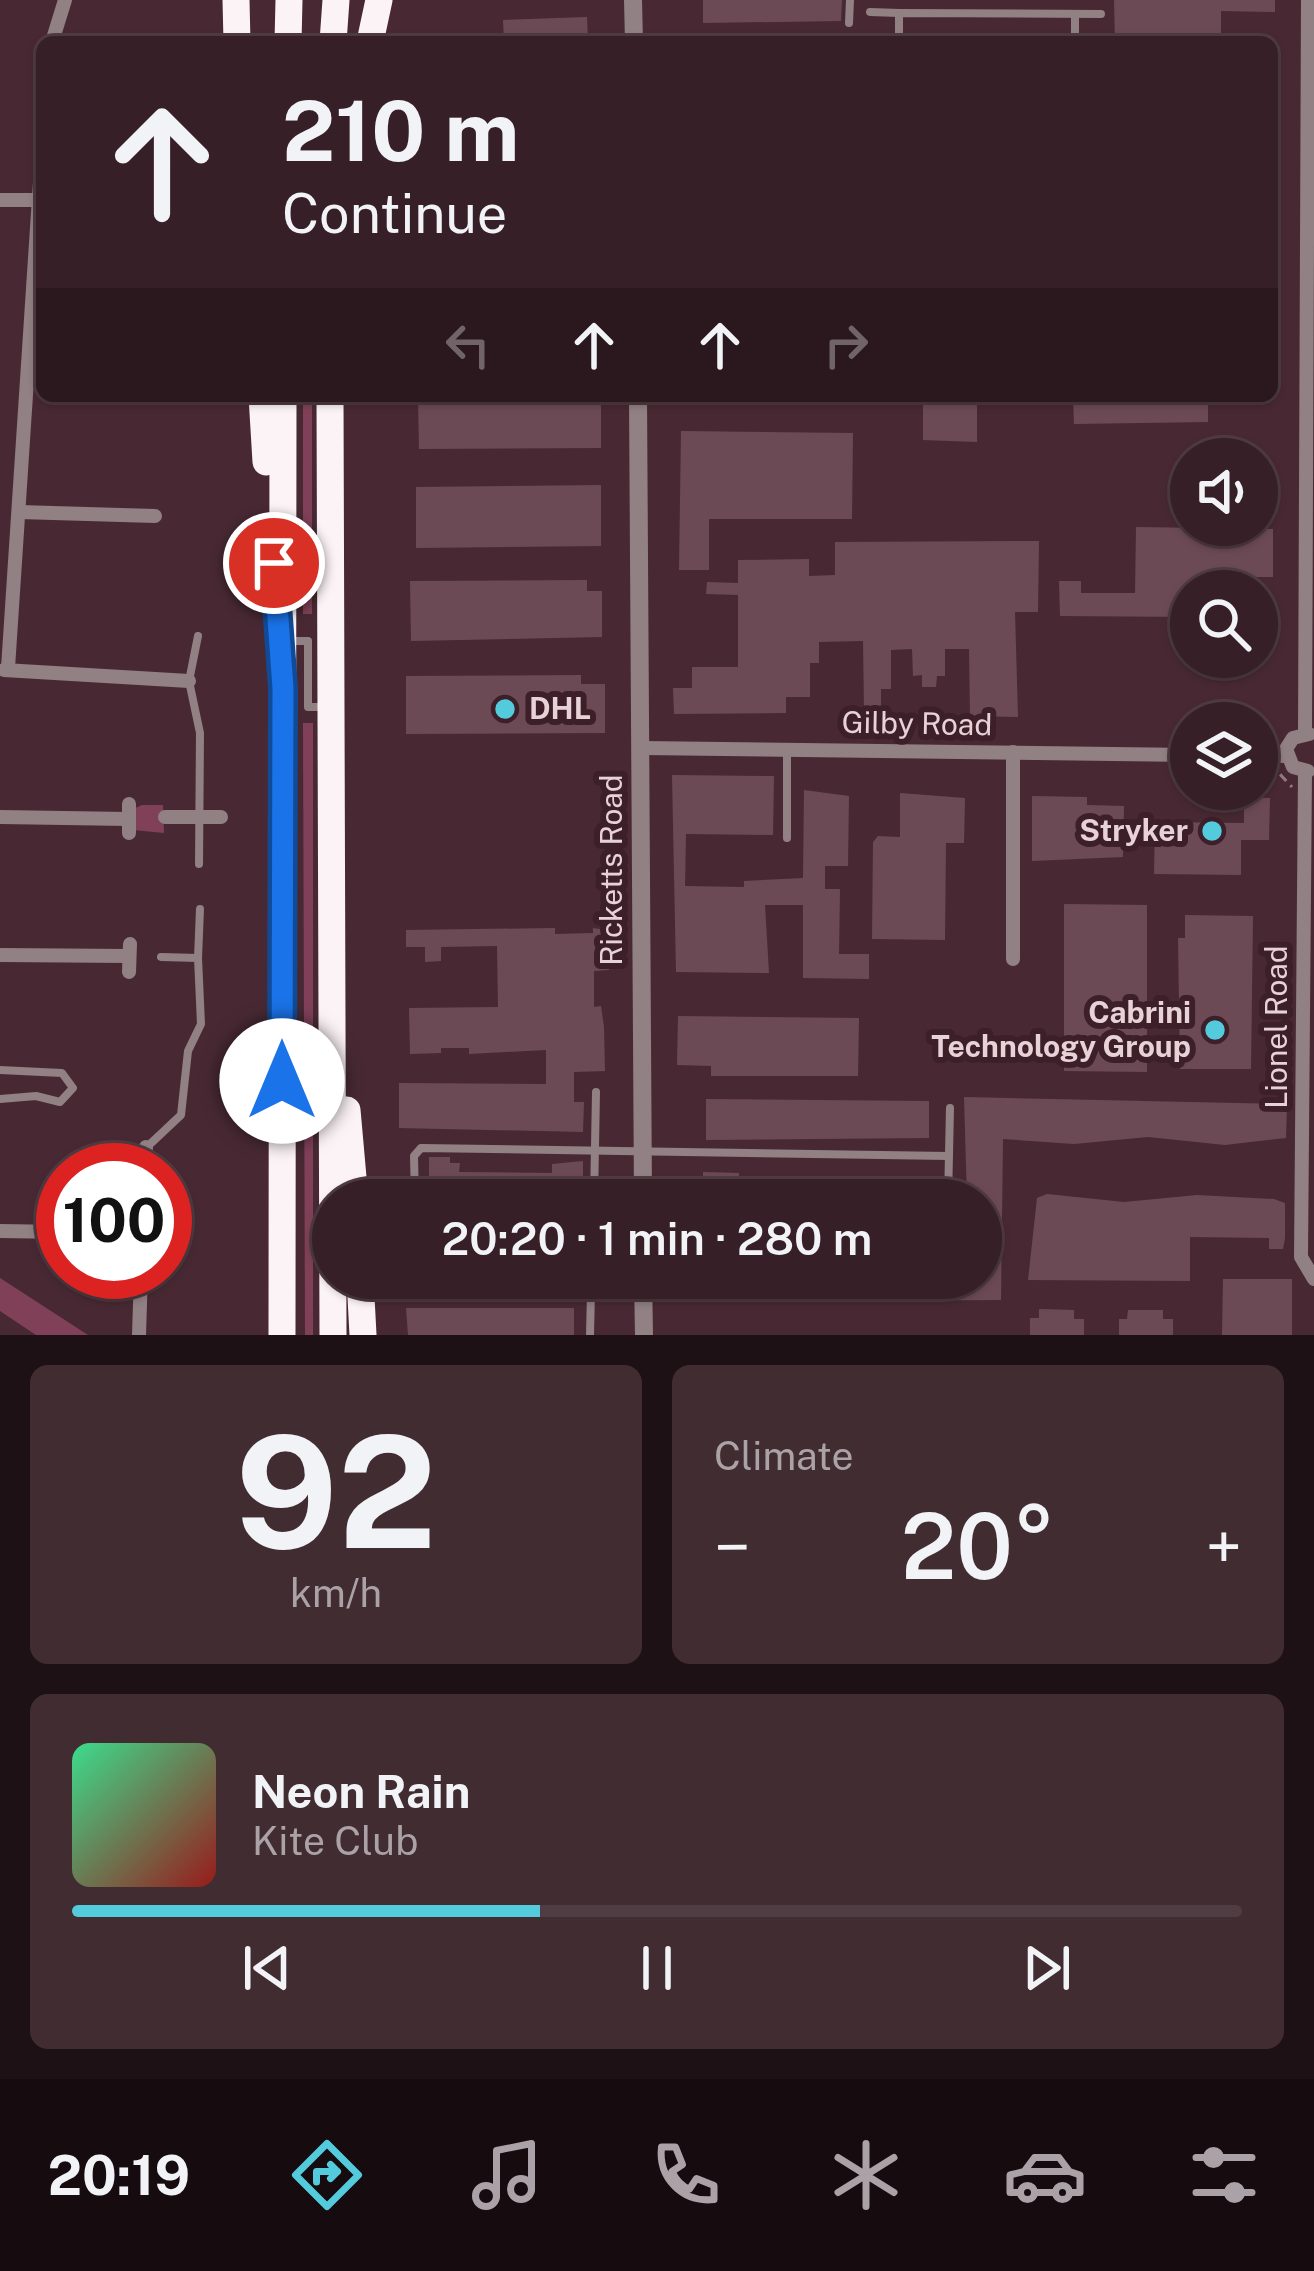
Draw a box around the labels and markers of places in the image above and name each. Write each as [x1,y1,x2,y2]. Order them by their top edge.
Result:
pin [223,512,325,614]
place label: DHL [529,690,591,726]
marker: DHL [492,696,518,722]
place label: Stryker [1079,812,1188,848]
marker: Stryker [1199,818,1225,844]
place label: Cabrini Technology Group [931,994,1191,1064]
marker: Cabrini Technology Group [1202,1017,1228,1043]

